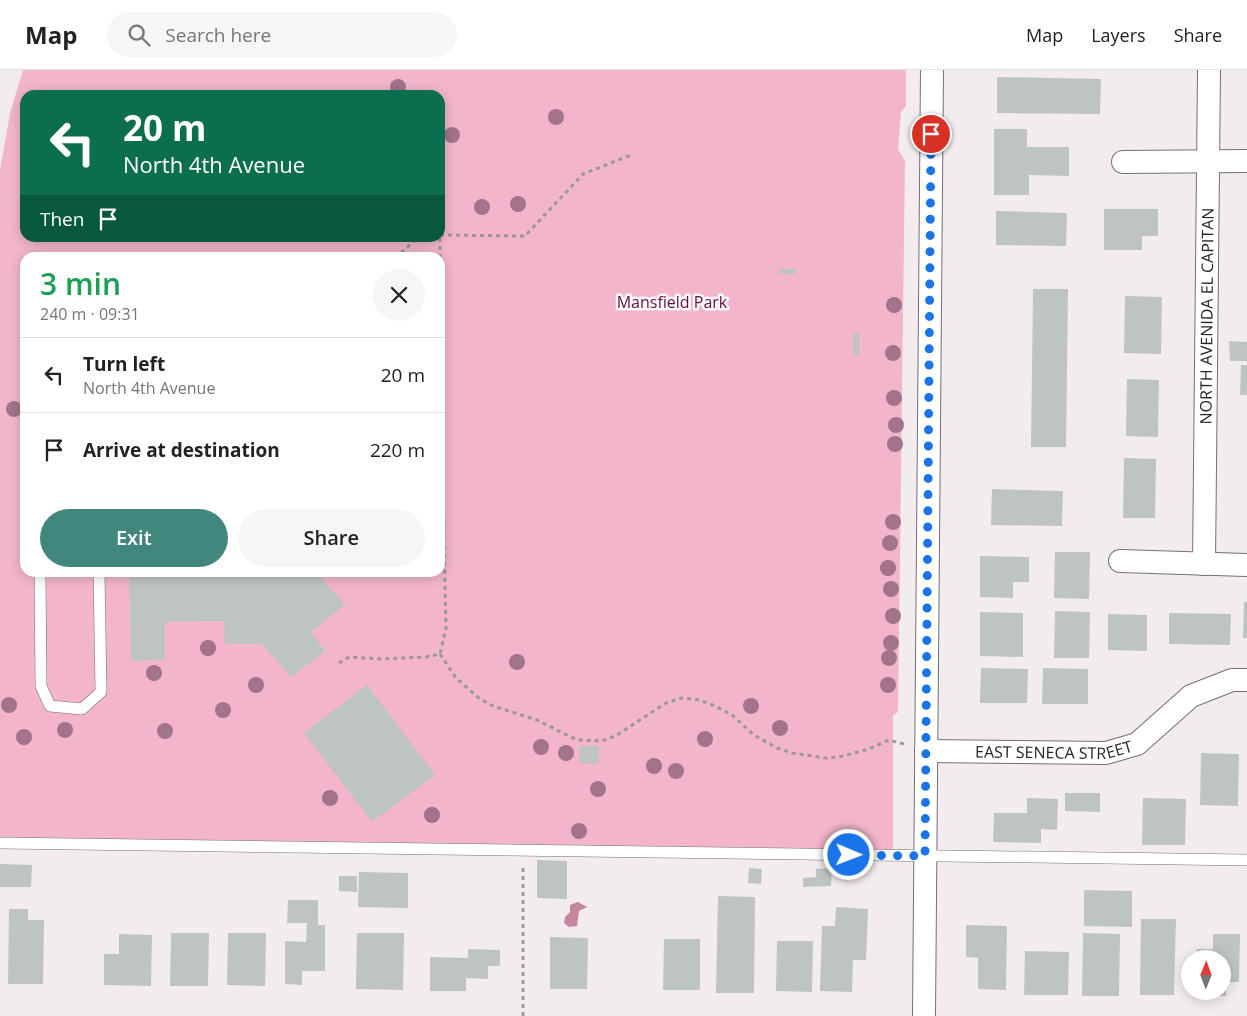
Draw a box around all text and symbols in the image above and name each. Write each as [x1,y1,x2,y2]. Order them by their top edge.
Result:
search box [107,12,457,57]
text: Map [25,18,77,51]
icon: search [125,21,153,49]
text: Search here [165,22,271,48]
text: Map [1026,23,1063,47]
text: Layers [1091,23,1146,47]
text: Share [1174,23,1222,47]
text: 20 m [123,104,206,151]
icon: left [40,110,105,175]
pin [910,113,952,155]
icon: arrive [917,120,945,148]
text: North 4th Avenue [123,149,305,179]
icon: arrive [94,205,122,233]
text: Then [40,206,84,232]
street label: NORTH AVENIDA EL CAPITAN [1194,208,1219,425]
text: 3 min [40,263,121,304]
button: close [373,269,425,321]
park label: Mansfield Park [617,291,728,313]
text: 240 m · 09:31 [40,303,140,325]
text: Turn left [83,351,165,377]
icon: left [40,361,68,389]
text: 20 m [381,362,425,388]
text: North 4th Avenue [83,377,215,399]
icon: arrive [40,436,68,464]
text: Arrive at destination [83,437,280,463]
text: 220 m [370,437,425,463]
button: Exit [40,509,228,567]
button: Share [238,509,425,567]
street label: EAST SENECA STREET [975,735,1135,764]
position arrow [822,828,874,880]
north arrow [1181,950,1231,1000]
map controls [1181,950,1231,1000]

